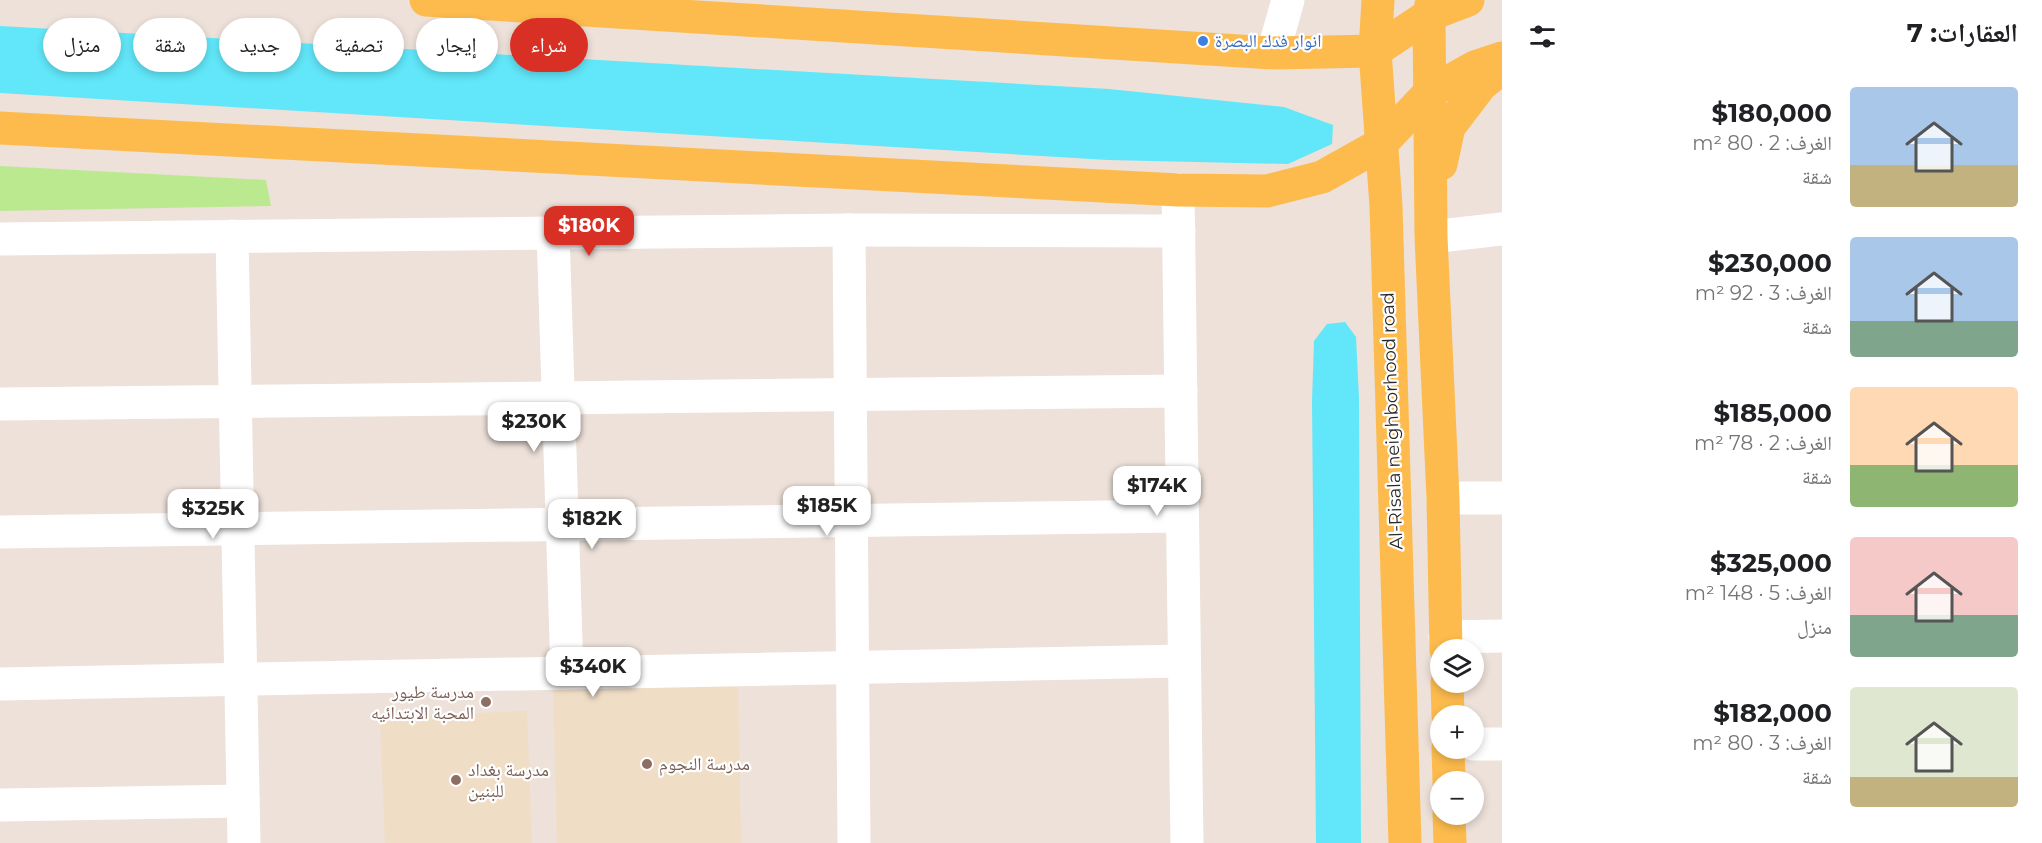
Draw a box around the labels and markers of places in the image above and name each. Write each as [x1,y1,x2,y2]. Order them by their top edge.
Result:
place label: انوار فدك البصرة [1215,30,1321,52]
marker: انوار فدك البصرة [1196,34,1210,48]
pin: $180K [547,206,631,257]
pin: $230K [492,402,576,453]
pin: $174K [1115,466,1199,517]
pin: $185K [785,486,869,537]
pin: $325K [171,489,255,540]
pin: $182K [550,499,634,550]
pin: $340K [551,647,635,698]
place label: مدرسة طيور المحبة الابتدائيه [371,681,474,724]
marker: مدرسة طيور المحبة الابتدائيه [479,695,493,709]
place label: مدرسة النجوم [659,753,750,776]
marker: مدرسة النجوم [640,757,654,771]
place label: مدرسة بغداد للبنين [468,759,549,802]
marker: مدرسة بغداد للبنين [449,773,463,787]

